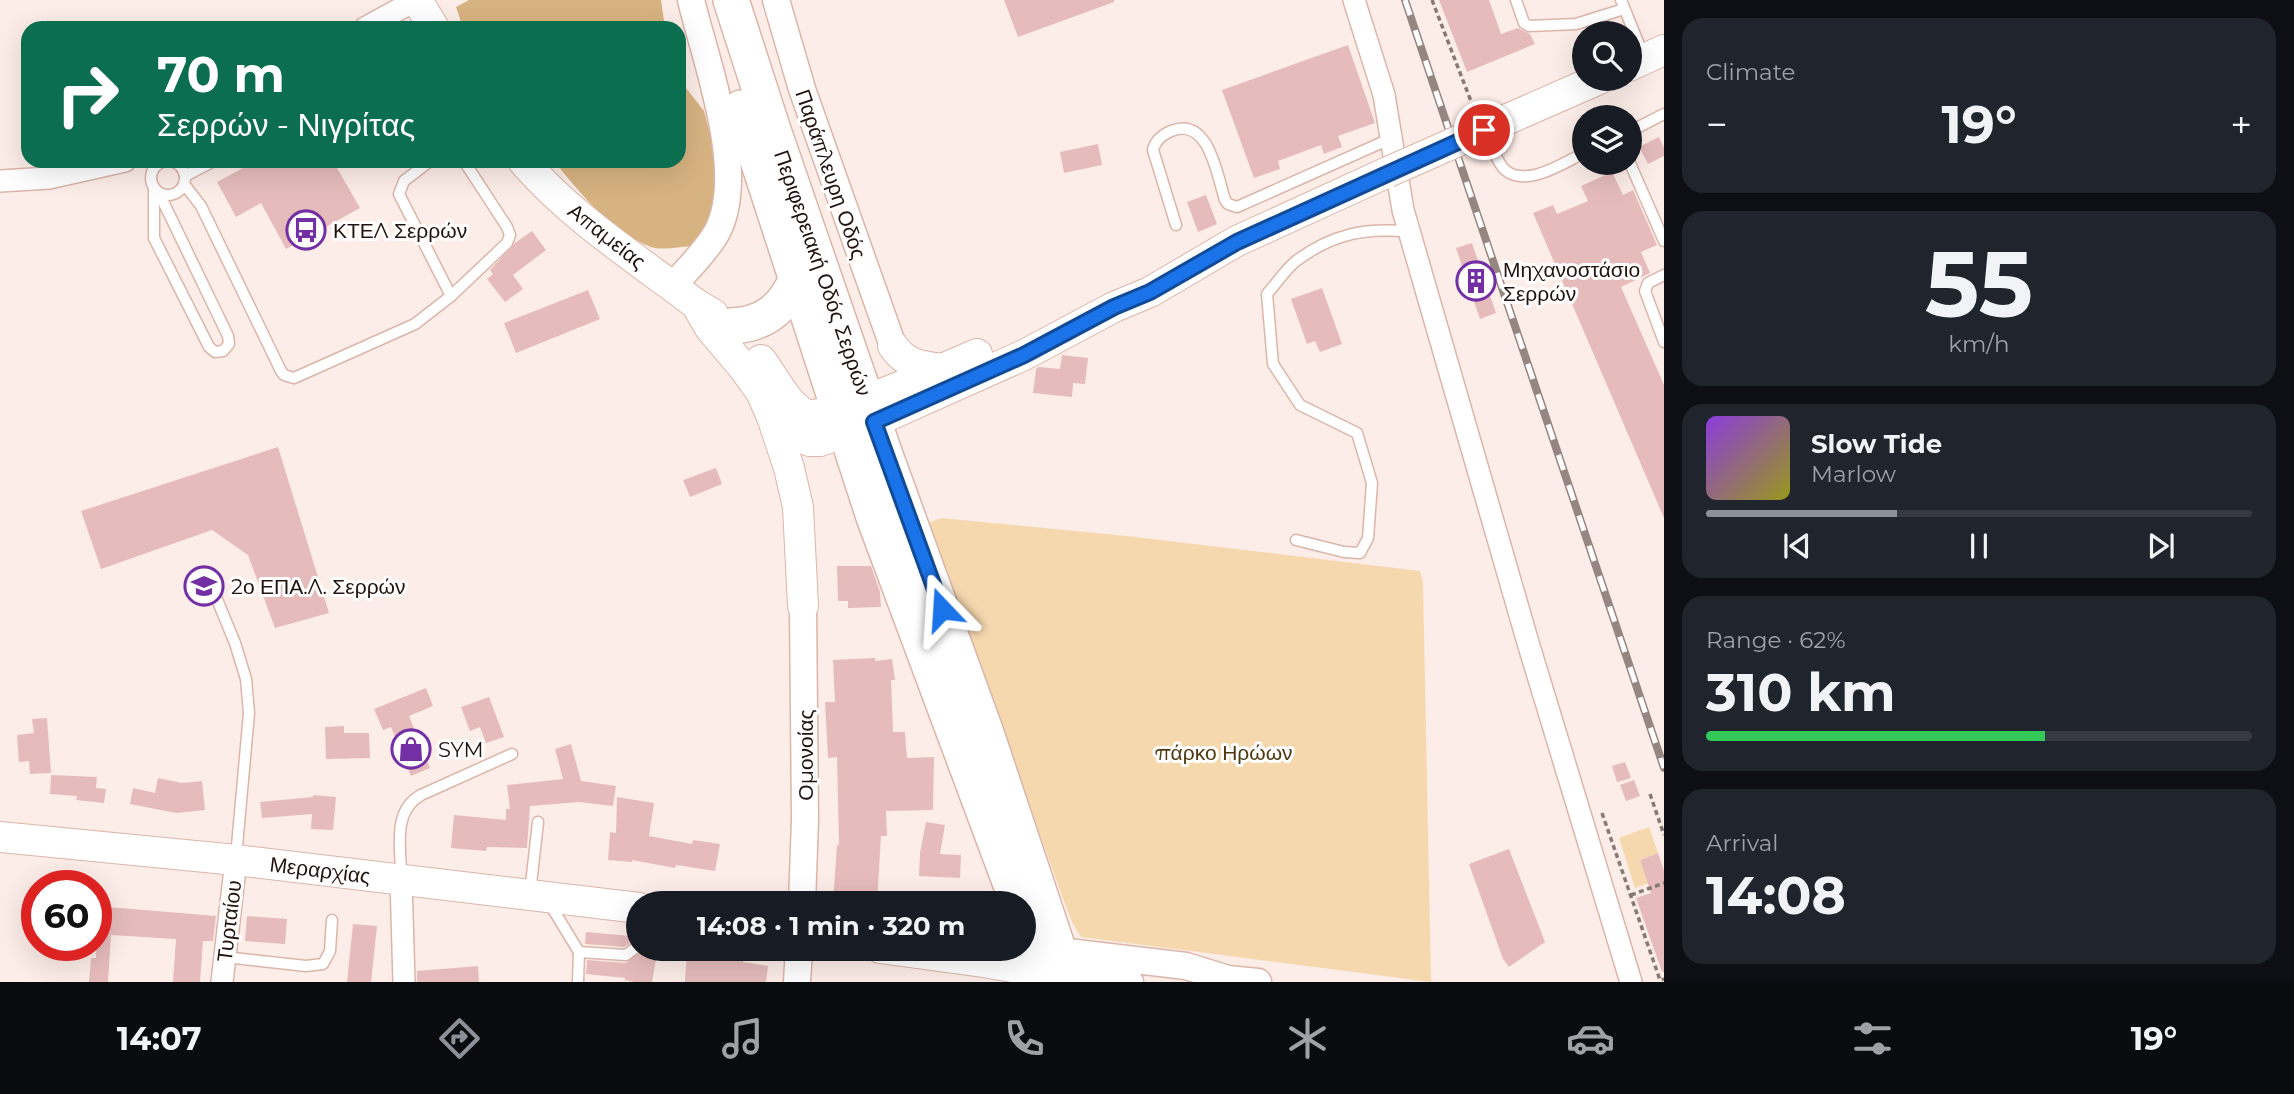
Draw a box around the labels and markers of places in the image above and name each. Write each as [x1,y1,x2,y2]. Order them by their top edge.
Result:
pin [1454,100,1514,160]
bus stop icon: ΚΤΕΛ Σερρών [285,209,327,251]
place label: ΚΤΕΛ Σερρών [333,218,467,243]
place label: Μηχανοστάσιο Σερρών [1503,257,1640,306]
building icon: Μηχανοστάσιο Σερρών [1455,260,1497,302]
school or university icon: 2ο ΕΠΑ.Λ. Σερρών [183,565,225,607]
place label: 2ο ΕΠΑ.Λ. Σερρών [231,574,405,599]
shop icon: SYM [390,728,432,770]
place label: SYM [438,737,484,762]

